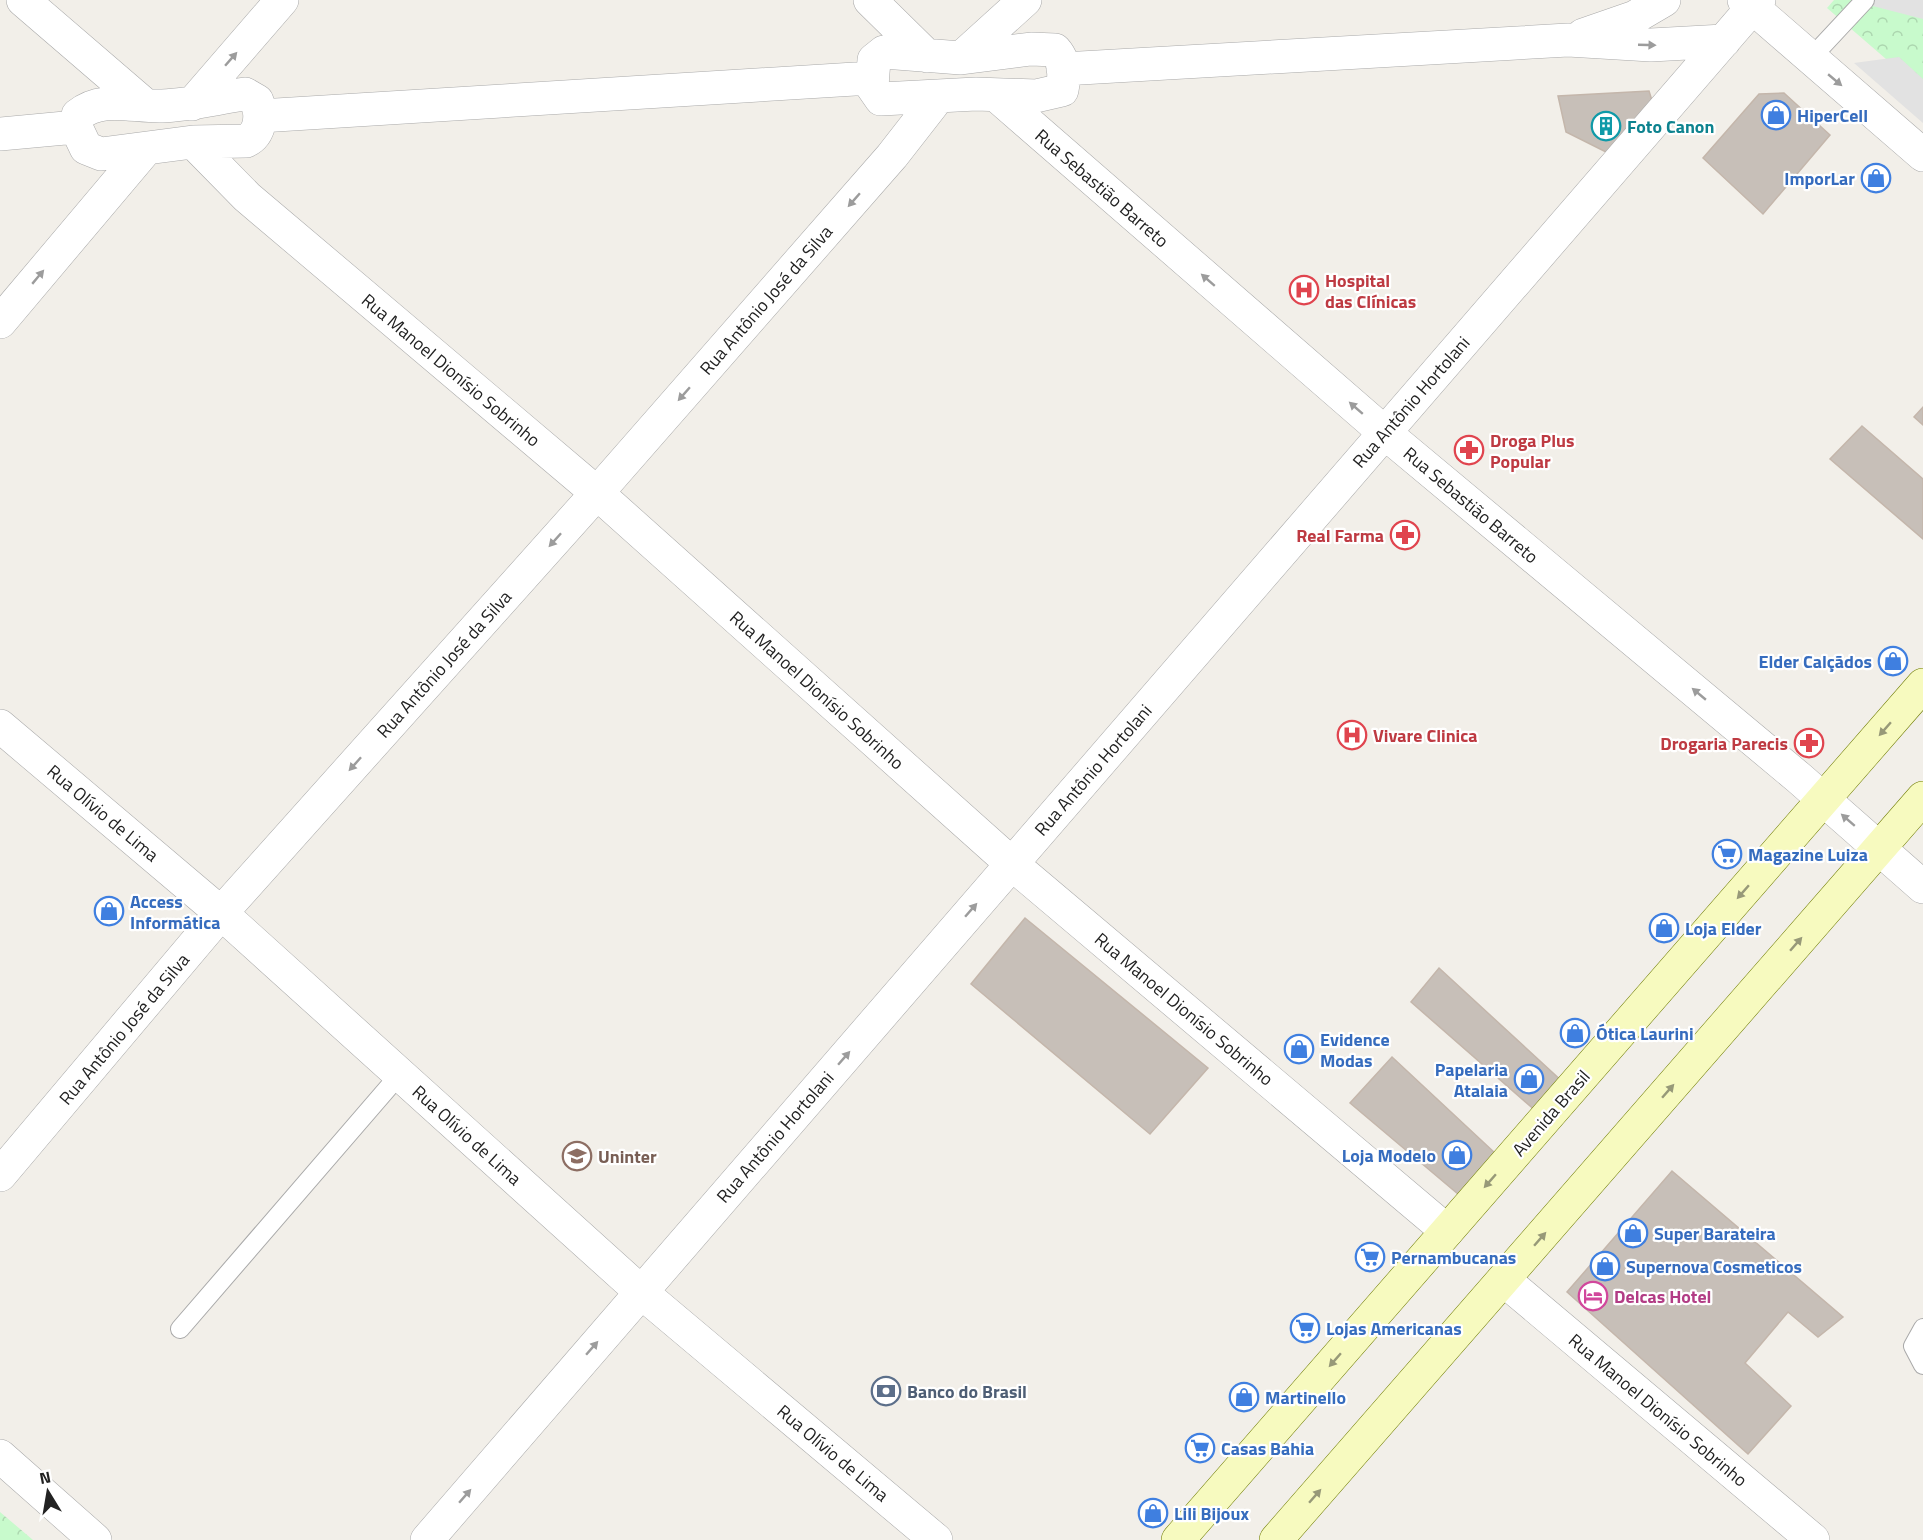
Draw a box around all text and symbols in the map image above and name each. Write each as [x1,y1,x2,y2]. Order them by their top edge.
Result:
one-way arrow [1638,40,1657,49]
one-way arrow [224,51,237,67]
one-way arrow [1827,73,1842,86]
shop icon: HiperCell [1760,99,1792,131]
place label: HiperCell [1797,102,1868,129]
building icon: Foto Canon [1590,110,1622,142]
place label: Foto Canon [1627,113,1714,140]
street label: Rua Sebastião Barreto [1029,122,1175,254]
shop icon: ImporLar [1860,162,1892,194]
place label: ImporLar [1784,165,1855,192]
one-way arrow [848,192,861,207]
street label: Rua Antônio José da Silva [693,219,839,381]
place label: Hospital das Clínicas [1325,267,1416,315]
one-way arrow [31,269,44,285]
one-way arrow [1201,274,1216,287]
hospital icon: Hospital das Clínicas [1288,274,1320,306]
street label: Rua Manoel Dionísio Sobrinho [356,287,546,453]
street label: Rua Antônio Hortolani [1346,330,1476,474]
one-way arrow [678,386,691,401]
one-way arrow [1349,402,1364,415]
place label: Droga Plus Popular [1490,427,1574,475]
pharmacy icon: Droga Plus Popular [1453,434,1485,466]
street label: Rua Sebastião Barreto [1397,440,1545,570]
pharmacy icon: Real Farma [1389,519,1421,551]
place label: Real Farma [1296,522,1384,549]
one-way arrow [549,532,562,547]
street label: Rua Antônio José da Silva [370,584,518,744]
street label: Rua Manoel Dionísio Sobrinho [724,604,910,776]
shop icon: Elder Calçãdos [1877,645,1909,677]
place label: Elder Calçãdos [1758,648,1872,675]
one-way arrow [1691,688,1707,701]
street label: Rua Antônio Hortolani [1028,698,1158,842]
hospital icon: Vivare Clinica [1336,719,1368,751]
one-way arrow [1878,721,1891,737]
place label: Vivare Clinica [1373,722,1478,749]
pharmacy icon: Drogaria Parecis [1793,727,1825,759]
place label: Drogaria Parecis [1660,730,1788,757]
one-way arrow [349,756,362,771]
street label: Rua Olívio de Lima [41,758,165,868]
one-way arrow [1841,814,1856,827]
supermarket icon: Magazine Luiza [1711,838,1743,870]
place label: Magazine Luiza [1748,841,1868,868]
one-way arrow [1737,884,1750,899]
place label: Access Informática [130,888,220,936]
shop icon: Access Informática [93,895,125,927]
one-way arrow [965,903,978,918]
shop icon: Loja Elder [1648,912,1680,944]
place label: Loja Elder [1685,915,1762,942]
street label: Rua Manoel Dionísio Sobrinho [1089,926,1279,1092]
one-way arrow [1789,936,1802,952]
street label: Rua Antônio José da Silva [52,947,196,1111]
shop icon: Ótica Laurini [1559,1017,1591,1049]
place label: Ótica Laurini [1596,1020,1694,1047]
place label: Evidence Modas [1320,1026,1390,1074]
shop icon: Evidence Modas [1283,1033,1315,1065]
one-way arrow [837,1051,850,1066]
place label: Papelaria Atalaia [1435,1056,1508,1104]
shop icon: Papelaria Atalaia [1513,1063,1545,1095]
street label: Avenida Brasil [1506,1064,1596,1162]
street label: Rua Antônio Hortolani [710,1065,840,1209]
street label: Rua Olívio de Lima [406,1079,528,1191]
one-way arrow [1661,1084,1674,1099]
shop icon: Loja Modelo [1441,1139,1473,1171]
school or university icon: Uninter [561,1140,593,1172]
place label: Loja Modelo [1342,1142,1436,1169]
place label: Uninter [598,1143,657,1170]
one-way arrow [1484,1174,1497,1189]
shop icon: Super Barateira [1617,1217,1649,1249]
place label: Super Barateira [1654,1220,1776,1247]
one-way arrow [1533,1231,1546,1246]
supermarket icon: Pernambucanas [1354,1241,1386,1273]
place label: Pernambucanas [1391,1244,1516,1271]
shop icon: Supernova Cosmeticos [1589,1250,1621,1282]
place label: Supernova Cosmeticos [1626,1253,1802,1280]
hotel icon: Delcas Hotel [1577,1280,1609,1312]
place label: Delcas Hotel [1614,1283,1711,1310]
supermarket icon: Lojas Americanas [1289,1312,1321,1344]
place label: Lojas Americanas [1326,1315,1462,1342]
street label: Rua Manoel Dionísio Sobrinho [1563,1327,1753,1493]
one-way arrow [586,1340,599,1356]
one-way arrow [1329,1352,1342,1367]
bank icon: Banco do Brasil [870,1375,902,1407]
place label: Banco do Brasil [907,1378,1027,1405]
shop icon: Martinello [1228,1381,1260,1413]
place label: Martinello [1265,1384,1346,1411]
street label: Rua Olívio de Lima [771,1398,895,1508]
supermarket icon: Casas Bahia [1184,1432,1216,1464]
place label: Casas Bahia [1221,1435,1314,1462]
north arrow [18,1462,78,1522]
text: N [37,1464,53,1490]
one-way arrow [1308,1488,1321,1504]
one-way arrow [458,1489,471,1504]
shop icon: Lili Bijoux [1137,1497,1169,1529]
place label: Lili Bijoux [1174,1500,1249,1527]

